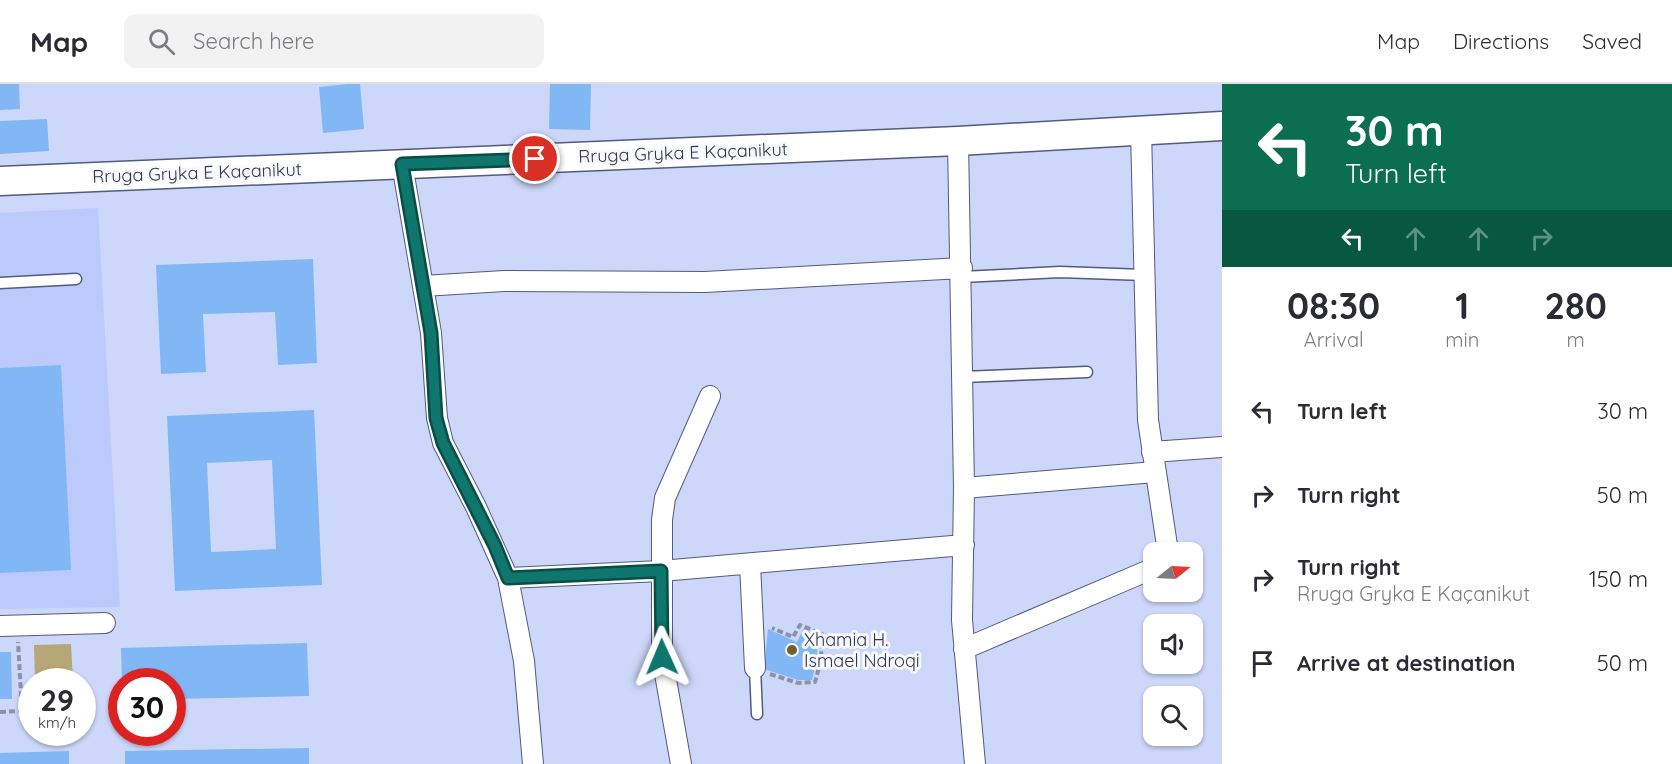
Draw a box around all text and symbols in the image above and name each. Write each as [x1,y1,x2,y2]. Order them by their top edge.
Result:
search box [124,14,544,68]
text: Map [30,24,88,59]
icon: search [145,25,178,58]
text: Search here [193,27,315,55]
text: Map [1377,28,1420,54]
text: Directions [1453,28,1549,54]
text: Saved [1582,28,1642,54]
text: 30 m [1345,104,1444,157]
icon: left [1246,108,1324,186]
pin [509,133,560,184]
street label: Rruga Gryka E Kaçanikut [578,137,788,168]
icon: arrive [518,142,551,175]
text: Turn left [1345,156,1447,190]
street label: Rruga Gryka E Kaçanikut [92,157,302,188]
icon: left [1336,222,1369,255]
icon: ahead [1399,222,1432,255]
icon: ahead [1462,222,1495,255]
icon: right [1525,222,1558,255]
text: 08:30 [1287,283,1380,328]
text: 1 [1455,283,1469,328]
text: 280 [1545,283,1607,328]
text: Arrival [1304,327,1364,352]
text: min [1445,327,1479,352]
text: m [1567,327,1585,352]
icon: left [1246,395,1279,428]
text: Turn left [1297,397,1387,425]
text: 30 m [1597,397,1648,425]
icon: right [1246,479,1279,512]
text: Turn right [1297,481,1401,509]
text: 50 m [1597,481,1648,509]
north arrow [1143,542,1203,602]
map controls [1143,542,1203,746]
text: Turn right [1297,553,1401,581]
icon: right [1246,563,1279,596]
text: 150 m [1589,565,1648,593]
text: Rruga Gryka E Kaçanikut [1297,581,1530,606]
button: sound [1143,614,1203,674]
position arrow [630,625,694,689]
place label: Xhamia H. Ismael Ndroqi [804,628,920,672]
marker: Xhamia H. Ismael Ndroqi [785,643,799,657]
icon: arrive [1246,647,1279,680]
text: Arrive at destination [1297,649,1515,677]
text: 50 m [1597,649,1648,677]
speed limit sign: 30 [108,668,186,746]
text: 29 [40,681,74,719]
button: search [1143,686,1203,746]
text: km/h [38,713,76,732]

